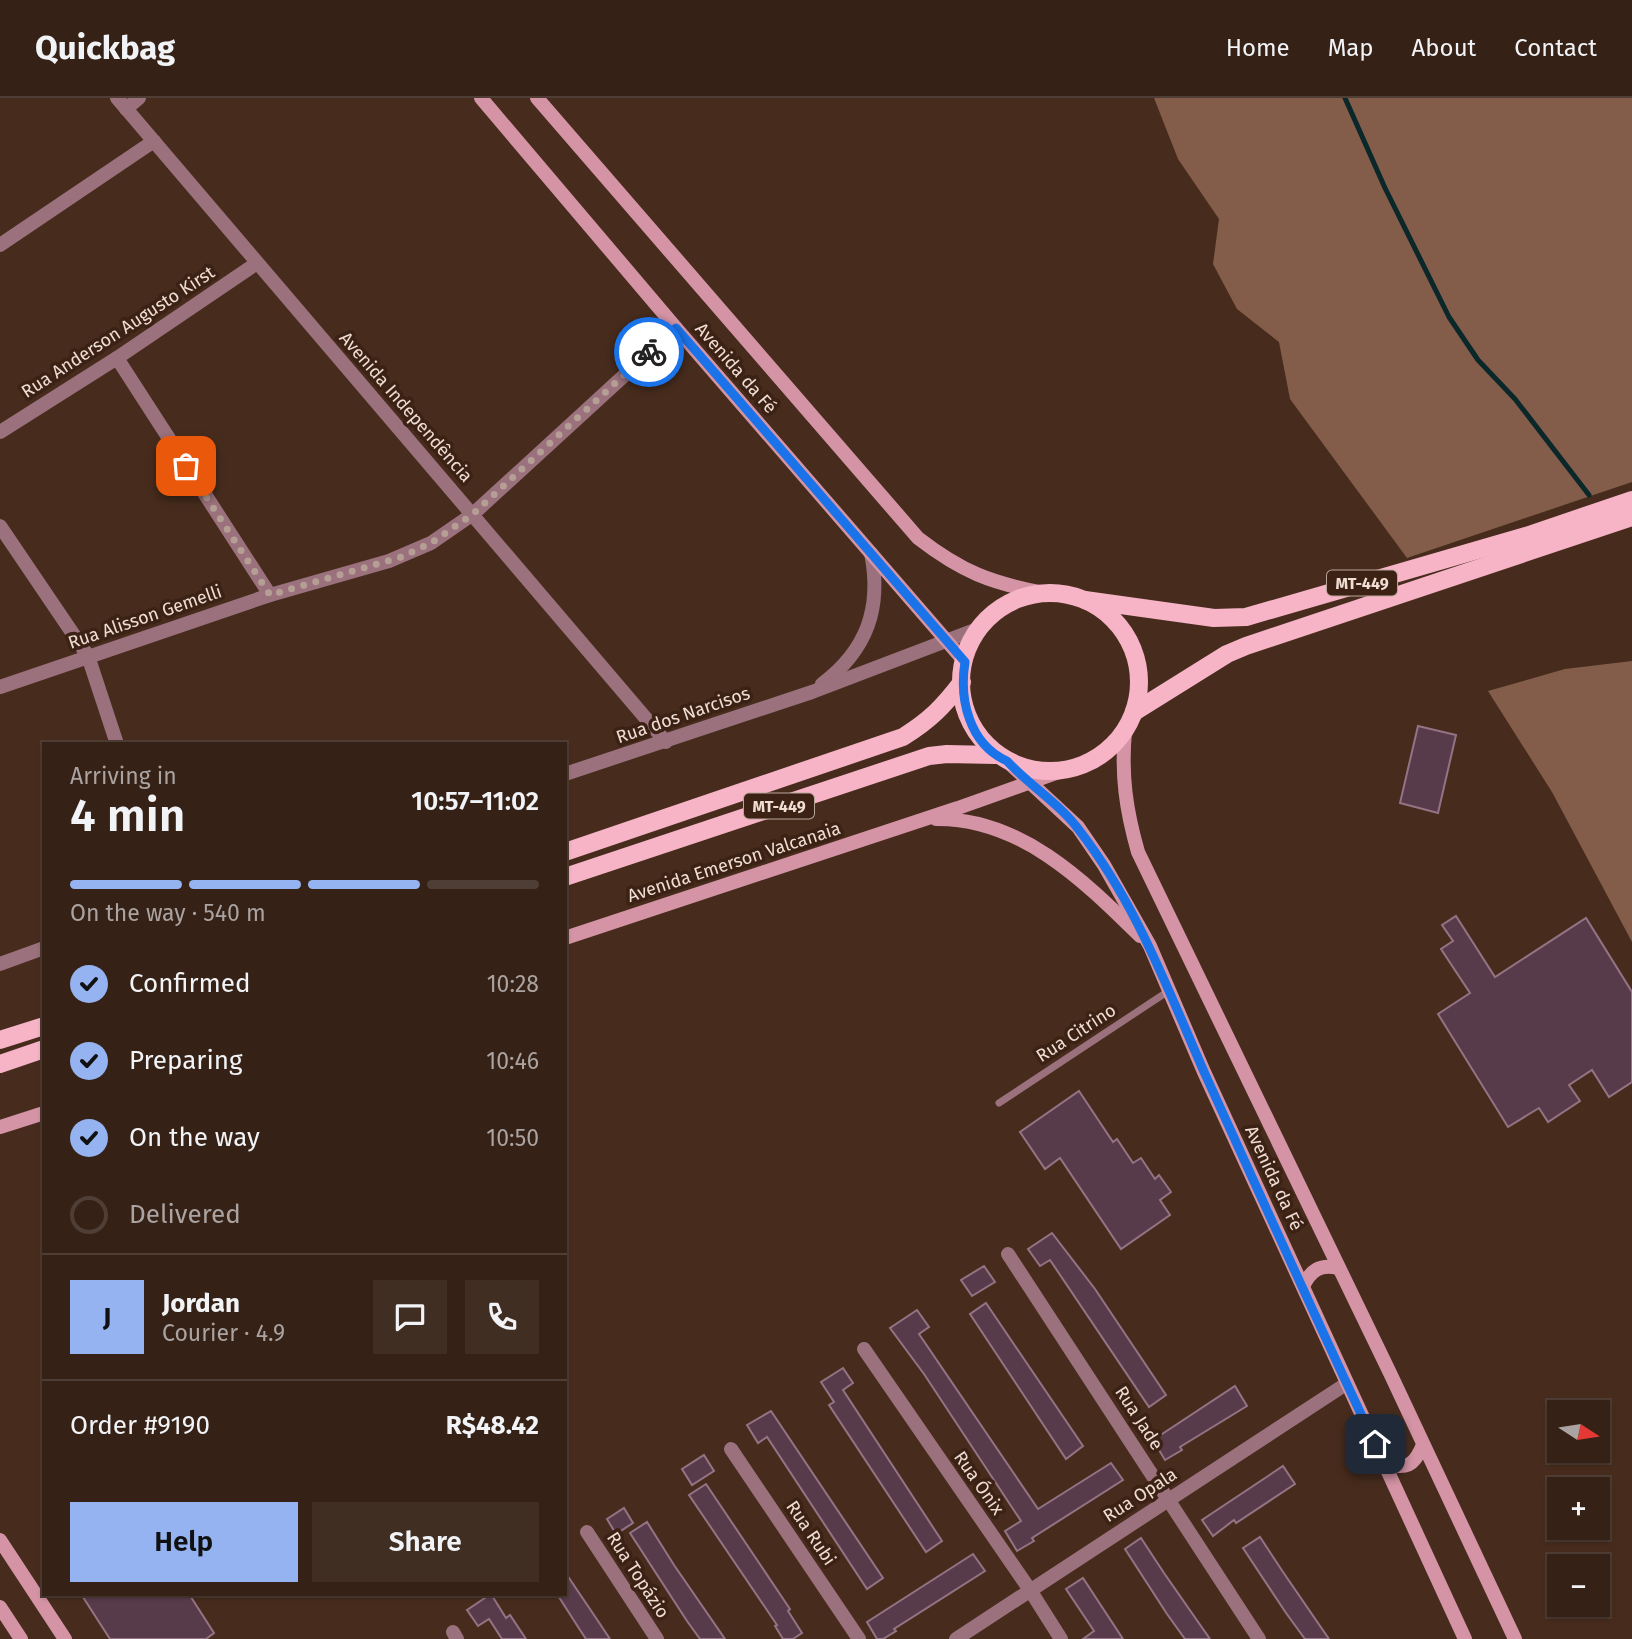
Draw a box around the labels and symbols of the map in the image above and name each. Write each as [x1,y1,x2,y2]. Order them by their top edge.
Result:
street label: Rua Anderson Augusto Kirst [17,261,219,403]
courier [614,317,684,387]
street label: Avenida da Fé [691,318,781,418]
street label: Avenida Independência [335,327,477,487]
pin [156,436,216,496]
road number: MT-449 [1327,570,1397,596]
street label: Rua Alisson Gemelli [65,580,225,654]
street label: Rua dos Narcisos [613,682,753,748]
road number: MT-449 [744,793,814,818]
street label: Avenida Emerson Valcanaia [625,817,843,907]
street label: Rua Citrino [1032,999,1120,1067]
street label: Avenida da Fé [1240,1122,1308,1234]
street label: Rua Jade [1110,1382,1168,1454]
north arrow [1547,1400,1610,1463]
pin [1345,1414,1405,1474]
street label: Rua Ónix [949,1447,1009,1519]
street label: Rua Opala [1099,1463,1181,1527]
street label: Rua Rubi [781,1497,841,1569]
street label: Rua Topázio [602,1528,674,1622]

